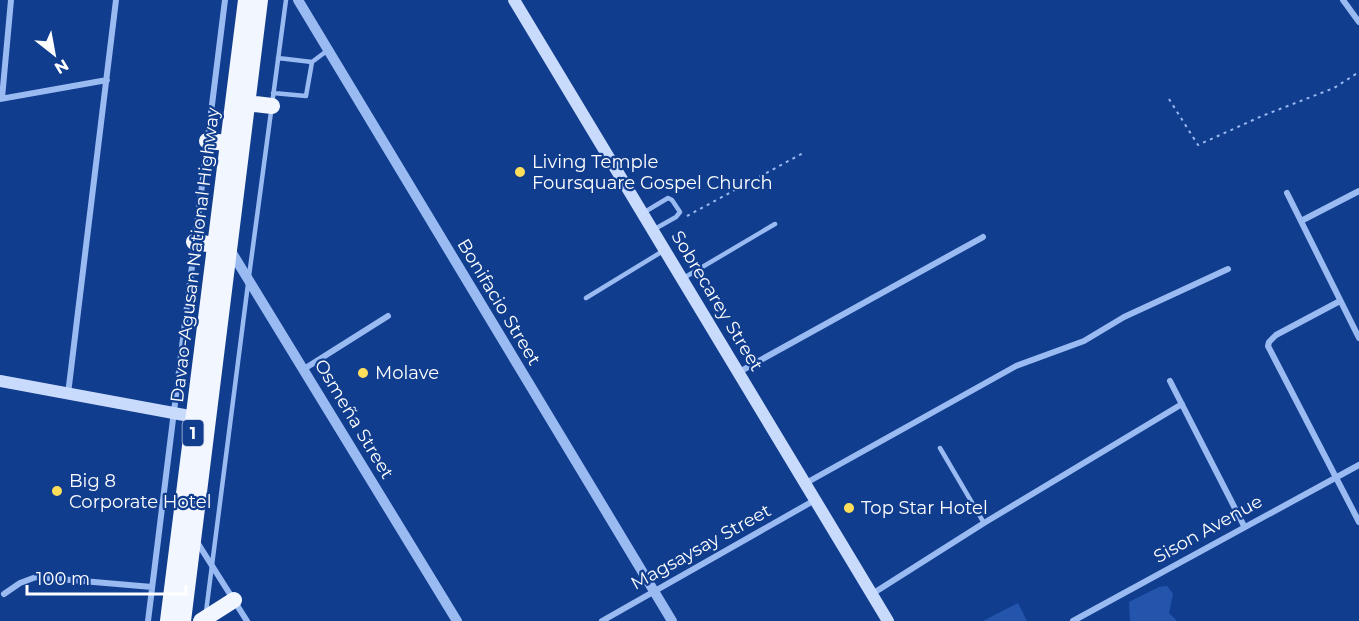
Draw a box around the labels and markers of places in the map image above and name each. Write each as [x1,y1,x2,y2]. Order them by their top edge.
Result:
place label: Living Temple Foursquare Gospel Church [532,151,773,194]
marker: Living Temple Foursquare Gospel Church [513,165,527,179]
place label: Molave [375,362,439,384]
marker: Molave [356,366,370,380]
place label: Big 8 Corporate Hotel [69,470,211,513]
marker: Big 8 Corporate Hotel [50,484,64,498]
place label: Top Star Hotel [861,497,988,519]
marker: Top Star Hotel [842,501,856,515]

